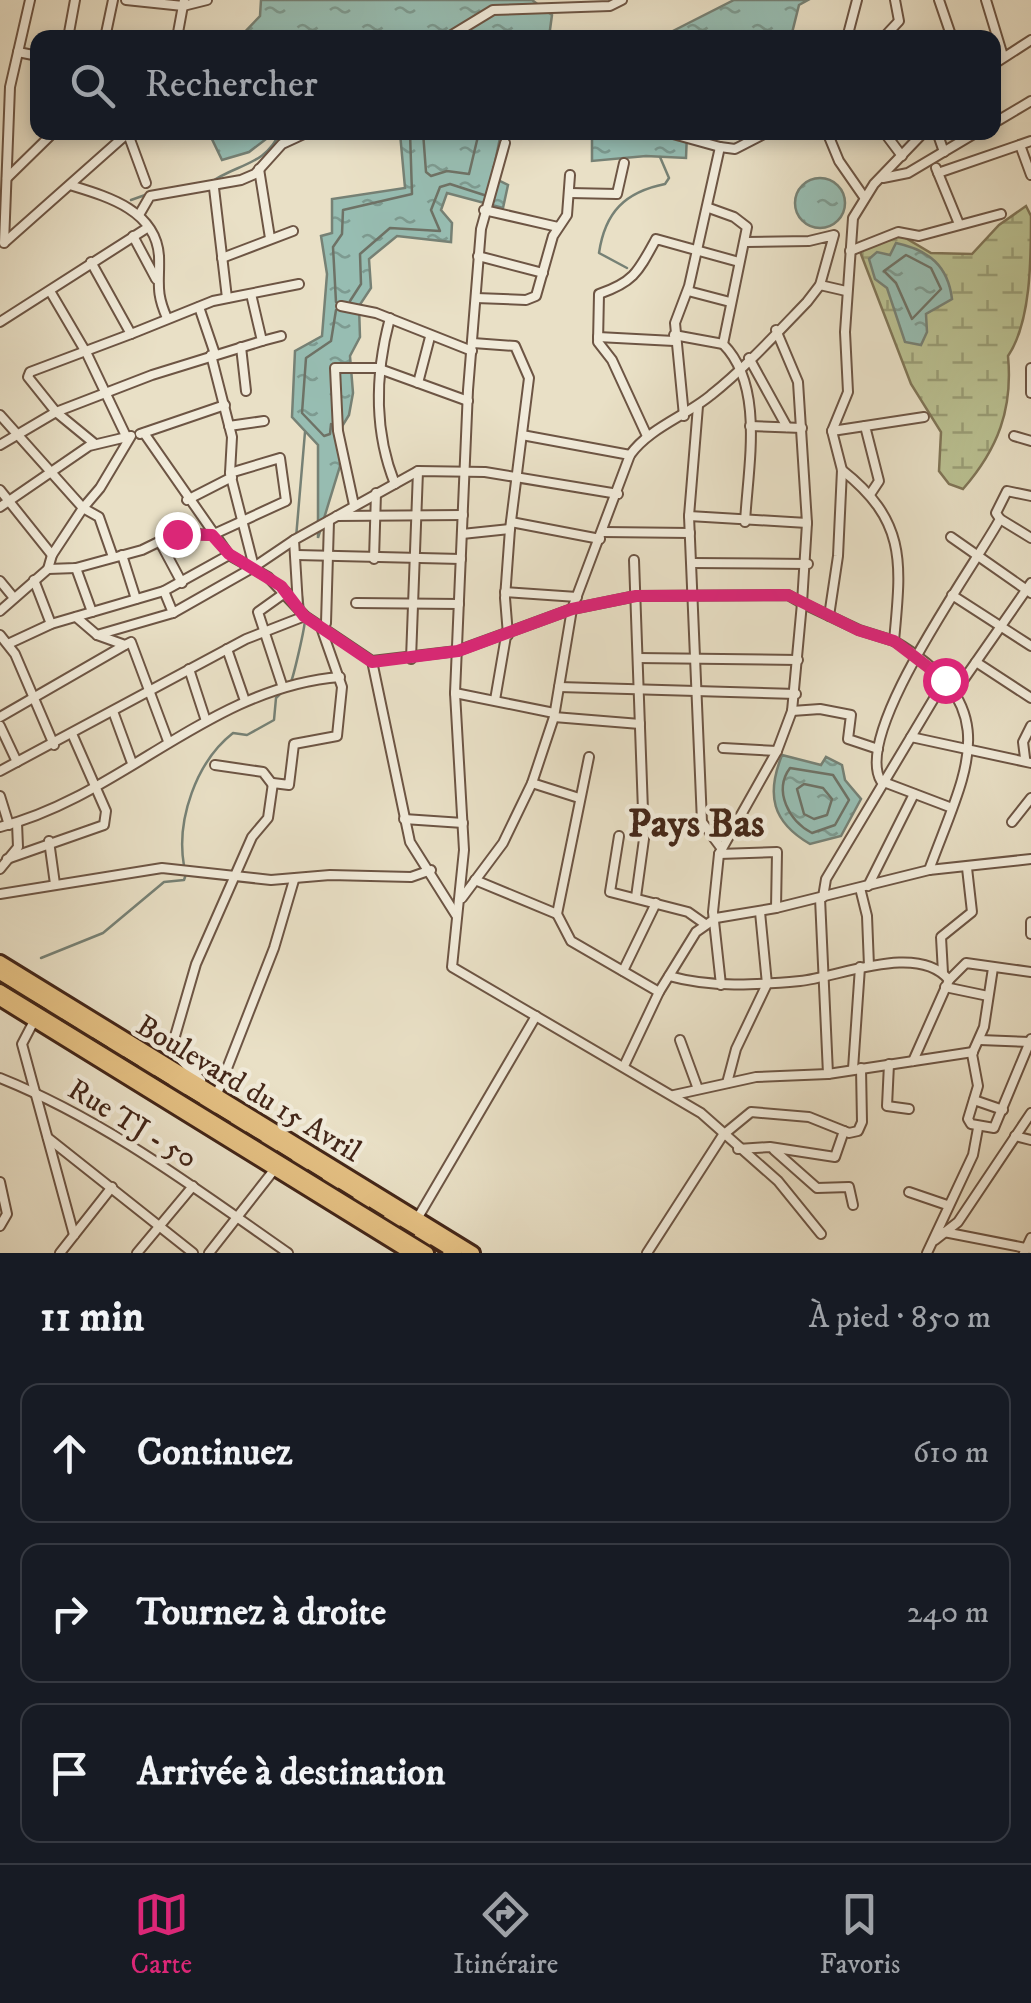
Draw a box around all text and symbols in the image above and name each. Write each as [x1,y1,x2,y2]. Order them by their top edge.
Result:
search box [30,30,1001,140]
icon: search [65,58,120,113]
text: Rechercher [145,61,318,109]
route end [155,512,201,558]
route start [923,658,969,704]
district label: Pays Bas [628,800,764,850]
street label: Boulevard du 15 Avril [129,1008,367,1171]
street label: Rue TJ - 50 [61,1071,204,1177]
text: 11 min [40,1292,144,1344]
text: À pied · 850 m [809,1298,991,1338]
icon: ahead [42,1426,97,1481]
text: Continuez [137,1429,293,1477]
text: 610 m [913,1433,989,1473]
icon: right [42,1586,97,1641]
text: Tournez à droite [137,1589,386,1637]
text: 240 m [907,1593,989,1633]
icon: arrive [42,1746,97,1801]
text: Arrivée à destination [137,1749,445,1797]
tab: Carte [131,1887,192,1982]
tab: Itinéraire [453,1887,558,1982]
tab: Favoris [820,1887,900,1982]

